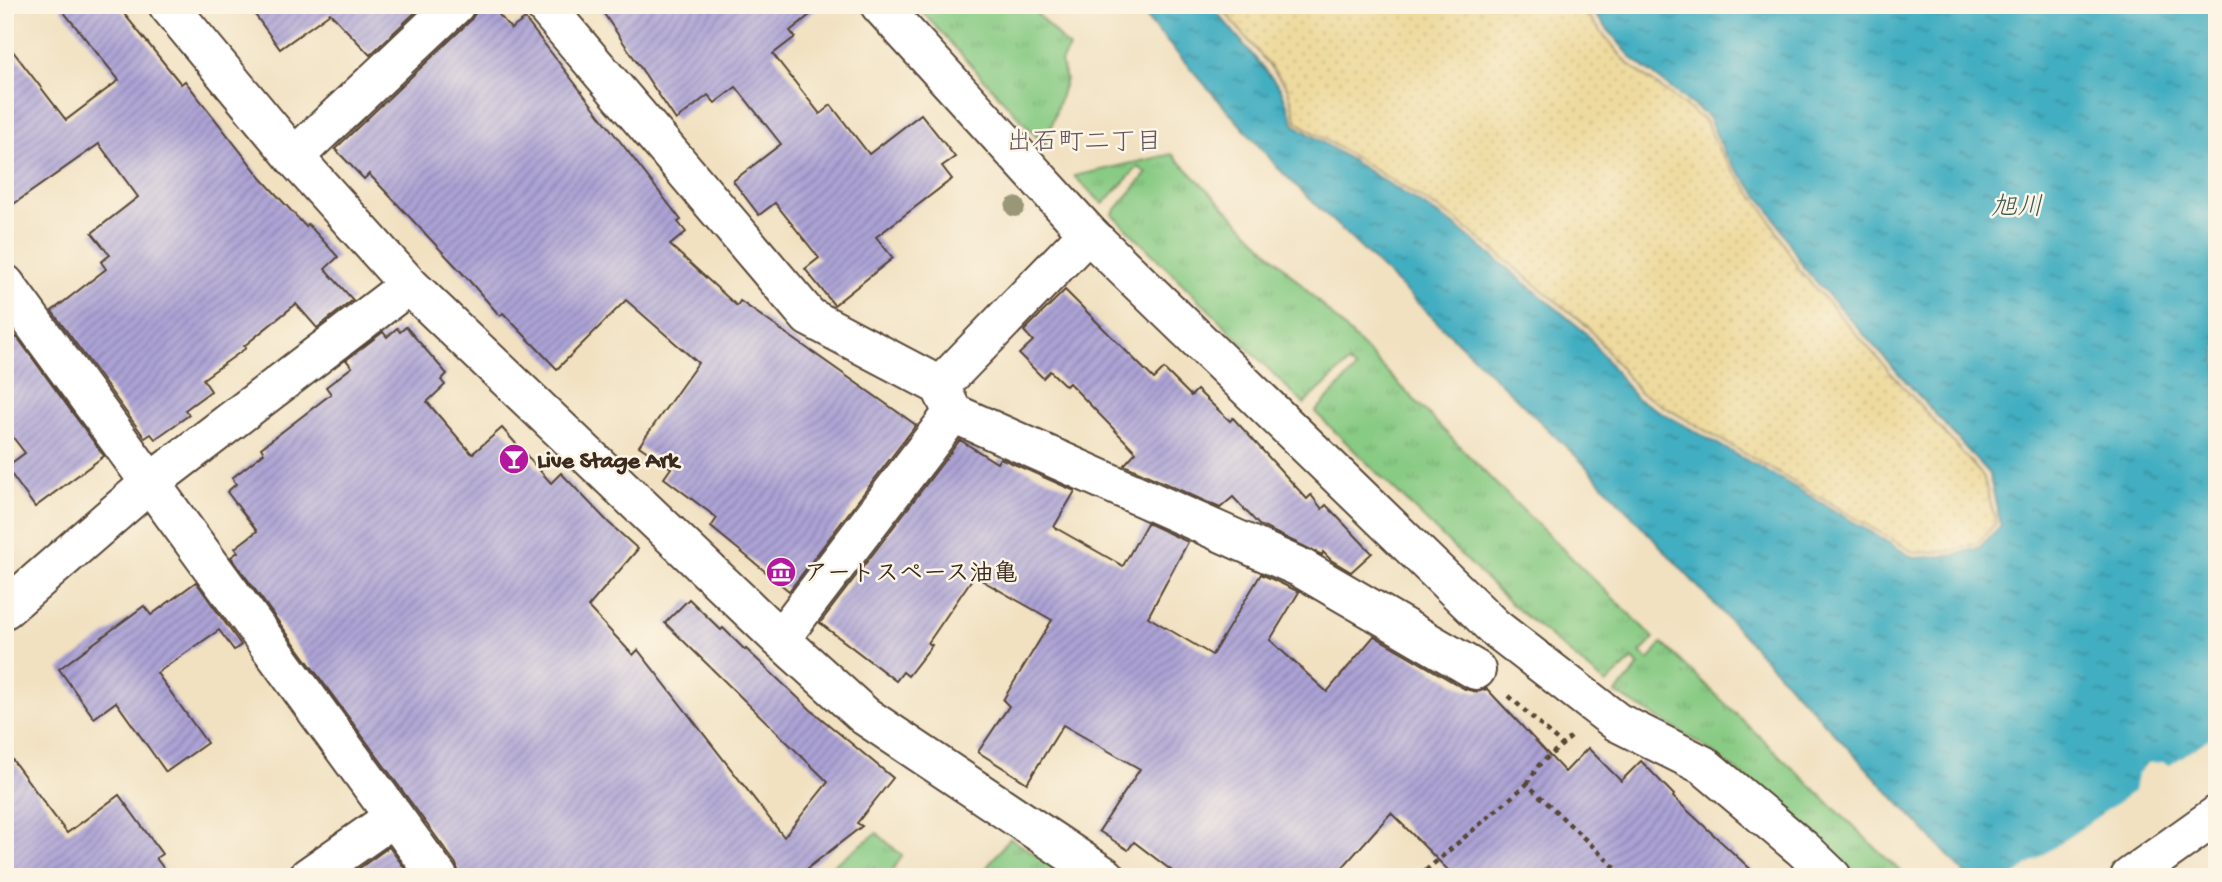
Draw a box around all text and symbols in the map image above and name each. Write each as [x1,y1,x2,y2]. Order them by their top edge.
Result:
district label: 出石町二丁目 [1006,128,1162,160]
water label: 旭川 [1991,193,2043,225]
bar icon: Live Stage Ark [497,442,531,476]
place label: Live Stage Ark [537,448,682,477]
museum icon: アートスペース油亀 [764,555,798,589]
place label: アートスペース油亀 [804,560,1018,590]

